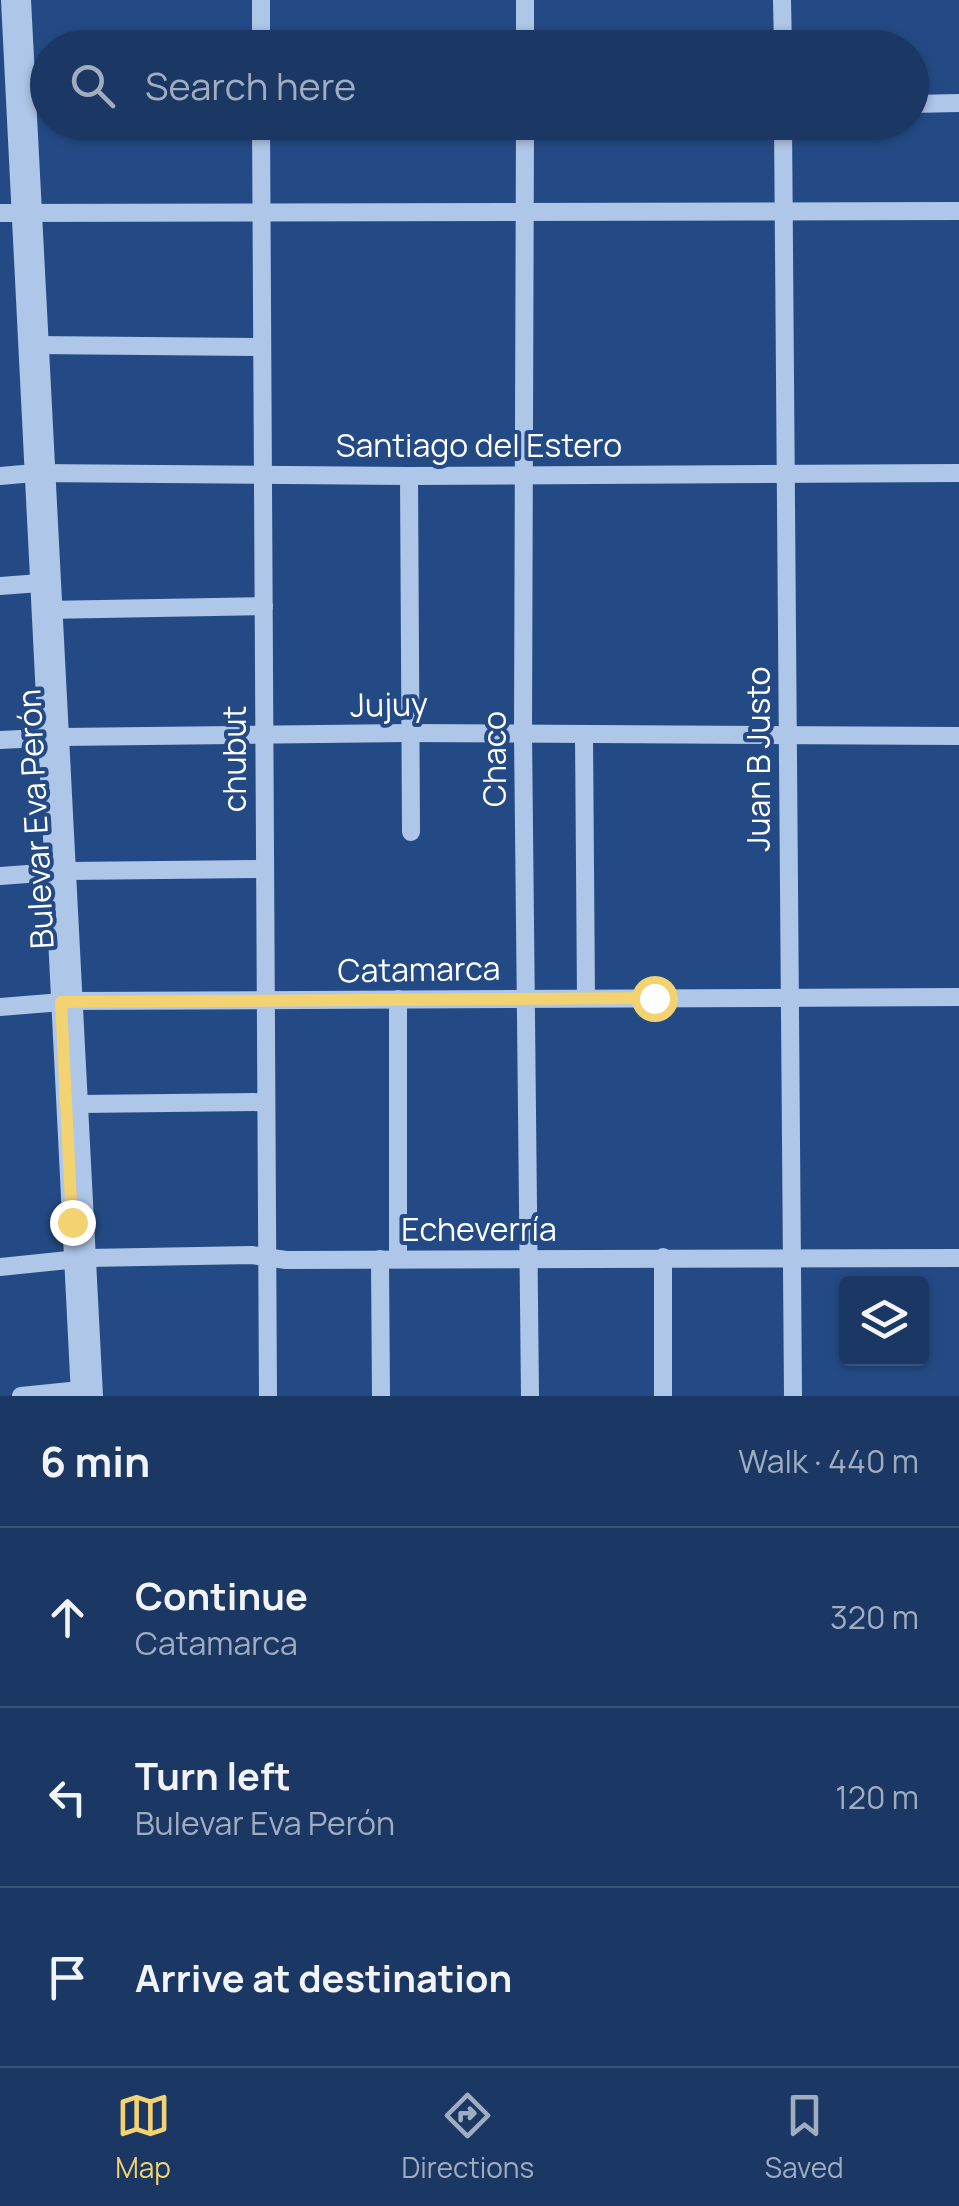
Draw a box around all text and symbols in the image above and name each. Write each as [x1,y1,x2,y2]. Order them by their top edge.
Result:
search box [30,30,929,140]
icon: search [65,58,120,113]
text: Search here [145,59,356,111]
street label: Santiago del Estero [336,423,622,467]
street label: Juan B Justo [736,667,780,851]
street label: Jujuy [350,681,428,727]
street label: Bulevar Eva Perón [6,688,64,950]
street label: chubut [212,706,256,812]
street label: Chaco [472,711,516,807]
street label: Catamarca [337,946,501,992]
route start [632,976,678,1022]
route end [50,1200,96,1246]
street label: Echeverría [401,1207,557,1251]
map controls [839,1276,929,1366]
button: layers [839,1276,929,1366]
text: 6 min [40,1432,150,1490]
text: Walk · 440 m [738,1439,919,1483]
text: Continue [135,1569,308,1621]
icon: ahead [40,1590,95,1645]
text: 320 m [830,1595,919,1639]
text: Catamarca [135,1621,298,1665]
text: Turn left [135,1749,291,1801]
icon: left [40,1770,95,1825]
text: 120 m [835,1775,919,1819]
text: Bulevar Eva Perón [135,1801,395,1845]
icon: arrive [40,1950,95,2005]
text: Arrive at destination [135,1951,512,2003]
tab: Map [115,2088,171,2186]
tab: Directions [402,2088,534,2186]
tab: Saved [765,2088,844,2186]

